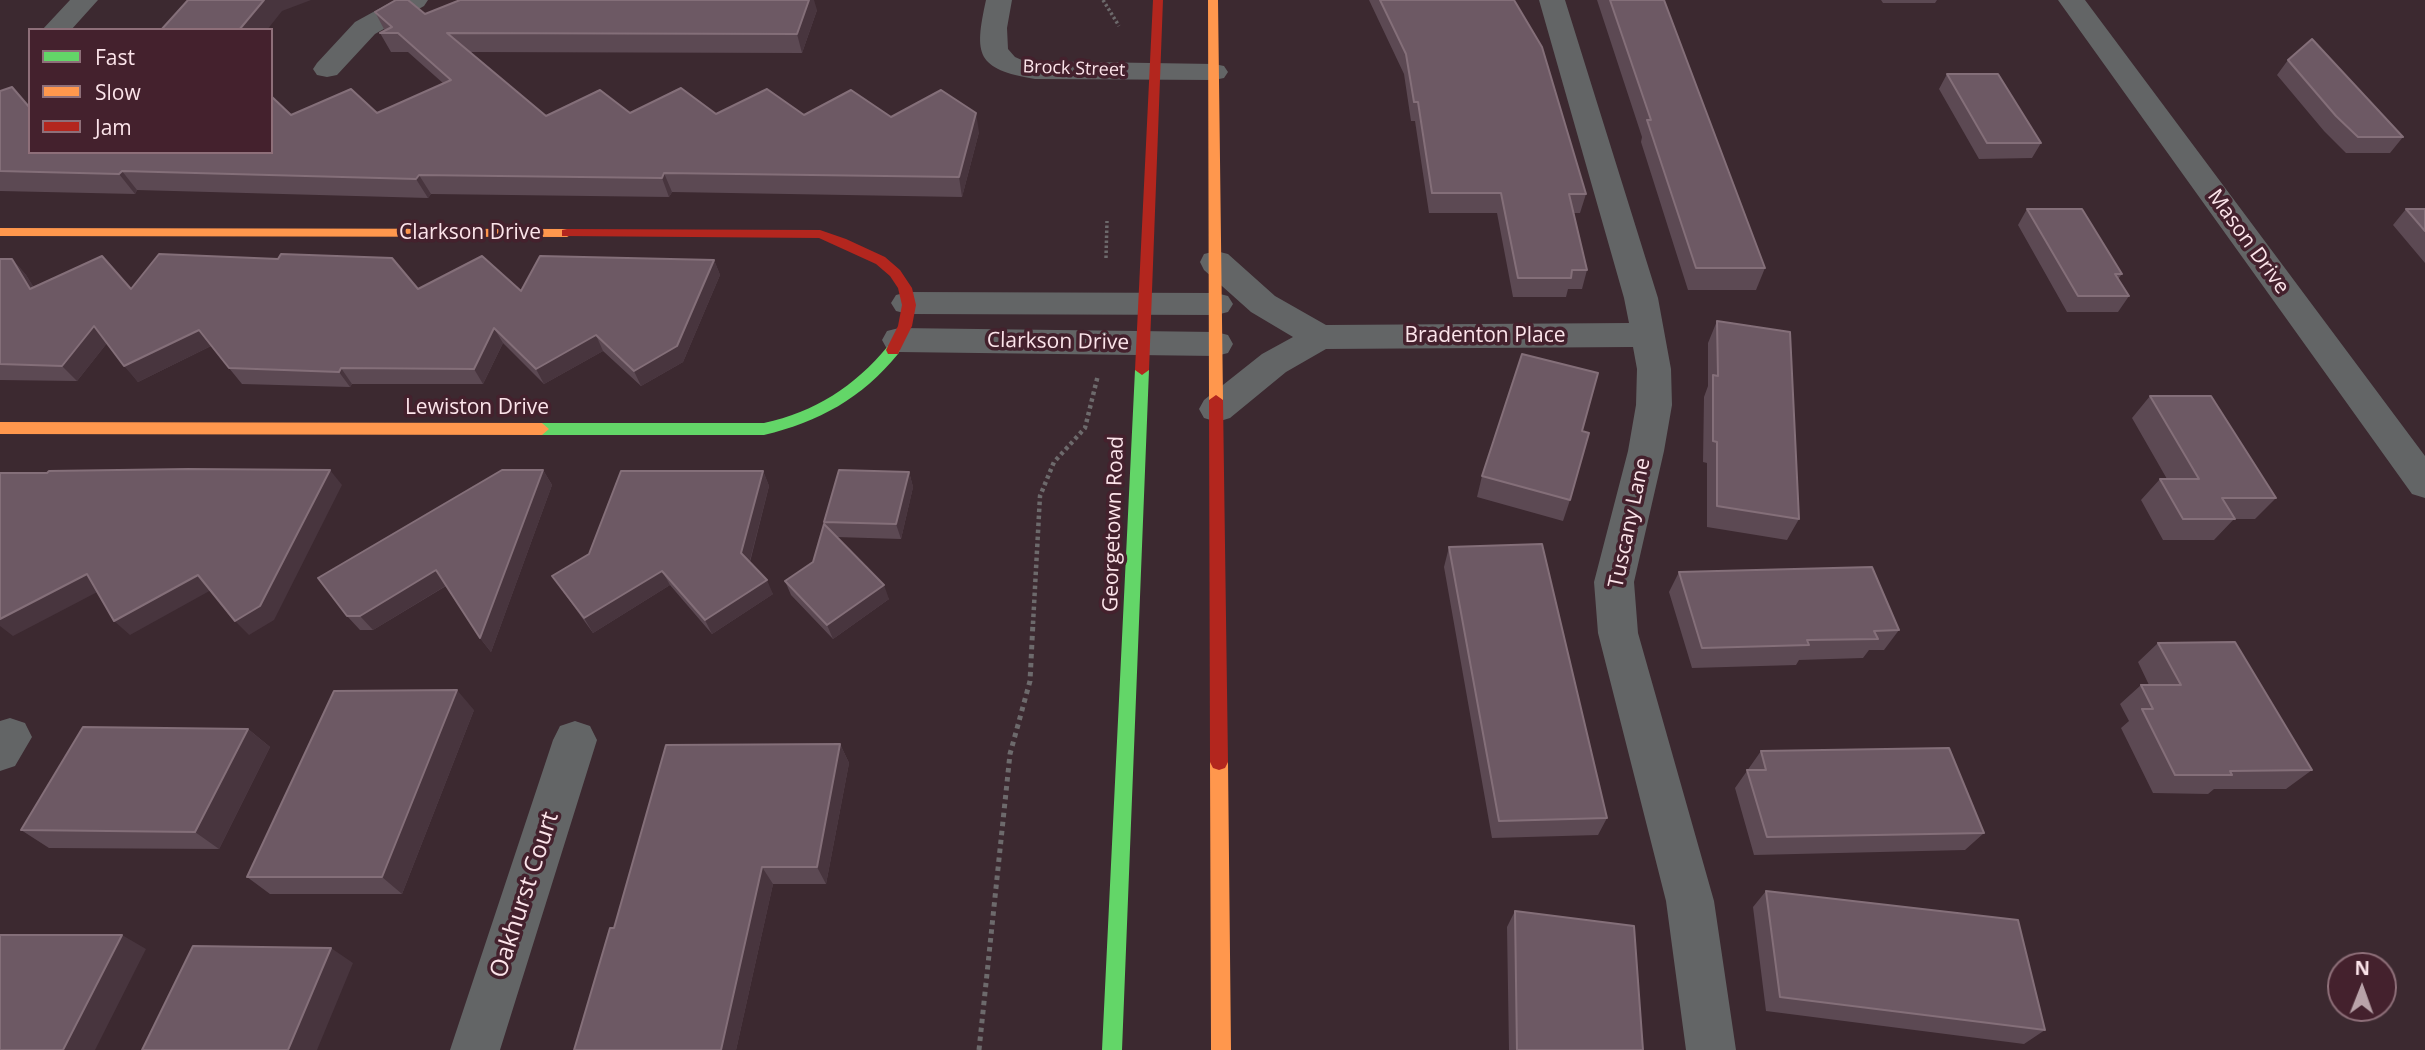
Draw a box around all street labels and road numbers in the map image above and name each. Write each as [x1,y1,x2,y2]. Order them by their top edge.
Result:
street label: Brock Street [1022,56,1126,82]
street label: Mason Drive [2202,185,2294,299]
street label: Clarkson Drive [399,220,541,246]
street label: Bradenton Place [1404,323,1566,349]
street label: Clarkson Drive [987,328,1129,356]
street label: Lewiston Drive [405,395,549,421]
street label: Georgetown Road [1098,435,1130,613]
street label: Tuscany Lane [1604,456,1656,590]
street label: Oakhurst Court [485,808,565,982]

